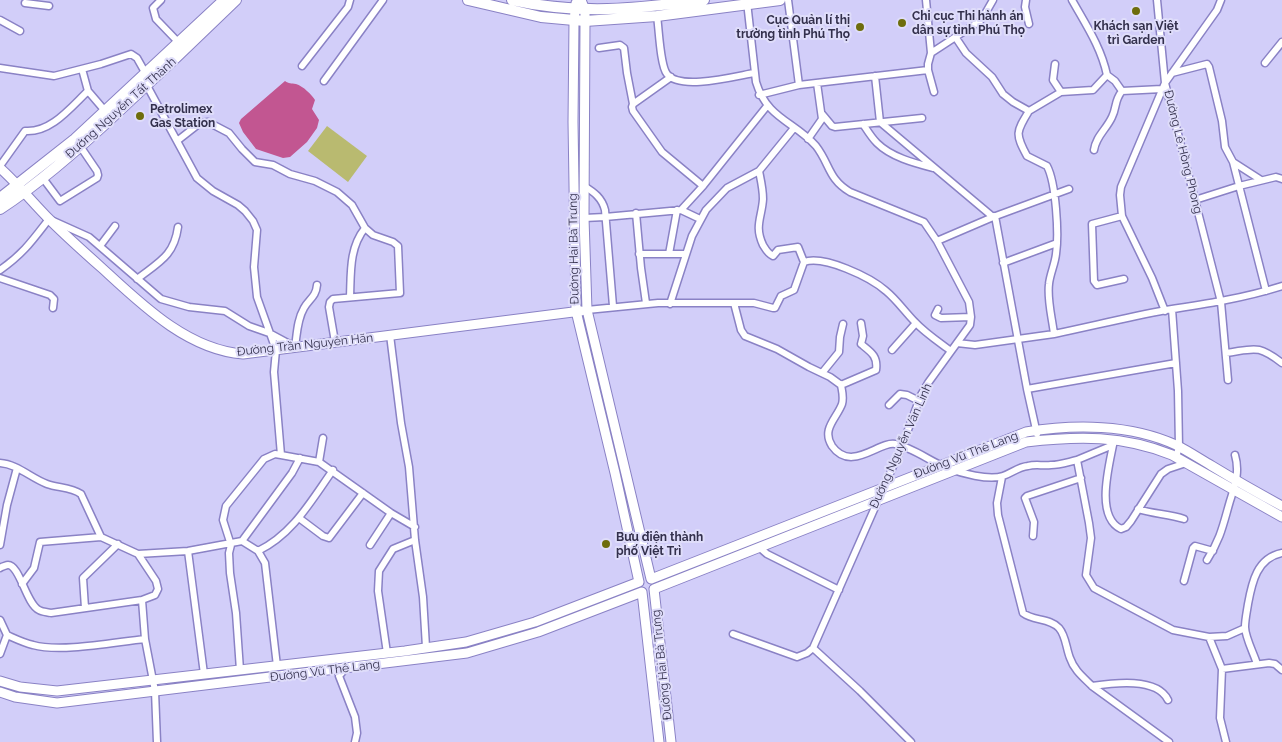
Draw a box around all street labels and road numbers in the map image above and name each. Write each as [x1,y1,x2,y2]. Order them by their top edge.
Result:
street label: Đường Nguyễn Tất Thành [63,55,179,161]
street label: Đường Lê Hồng Phong [1161,89,1205,215]
street label: Đường Hai Bà Trưng [566,193,582,305]
street label: Đường Trần Nguyên Hãn [236,331,374,359]
street label: Đường Nguyễn Văn Linh [867,381,935,511]
street label: Đường Vũ Thê Lang [912,428,1020,482]
street label: Đường Hai Bà Trưng [649,609,675,721]
street label: Đường Vũ Thê Lang [269,657,381,685]

